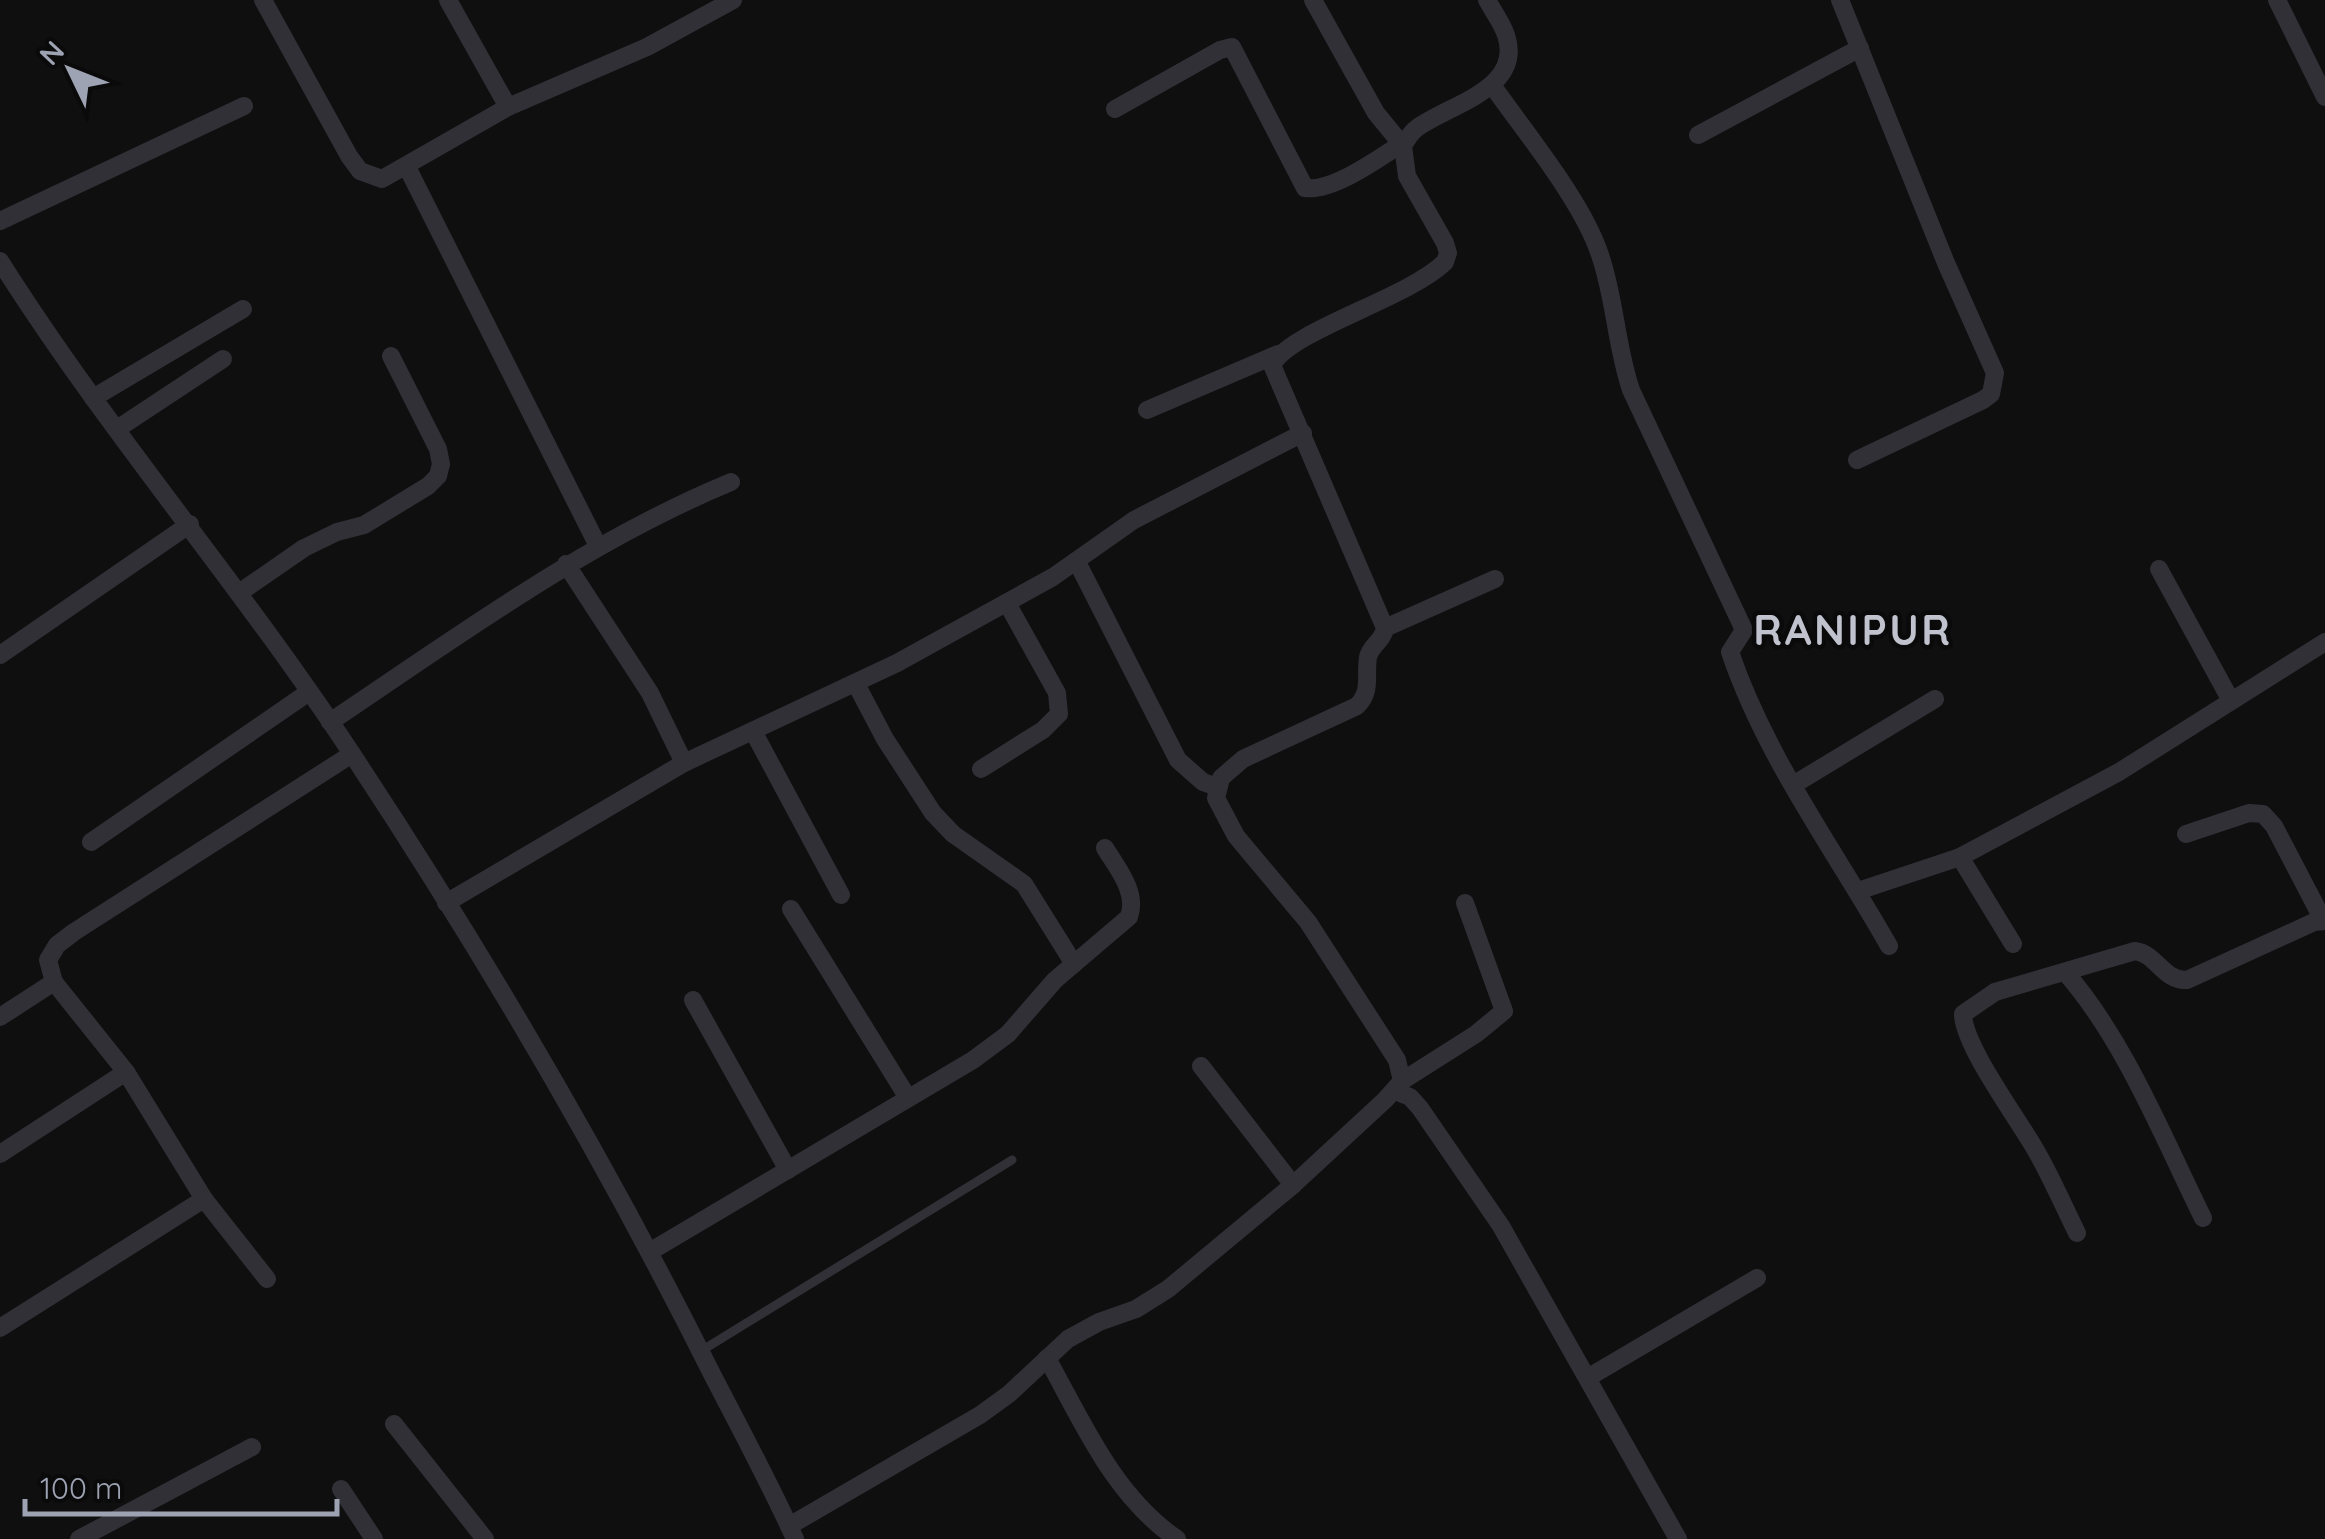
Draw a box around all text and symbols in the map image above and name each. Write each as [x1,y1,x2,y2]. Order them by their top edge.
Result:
north arrow [20,20,120,120]
text: N [32,33,71,72]
district label: RANIPUR [1753,603,1953,656]
scale bar [25,1454,338,1516]
text: 100 m [40,1469,122,1507]

